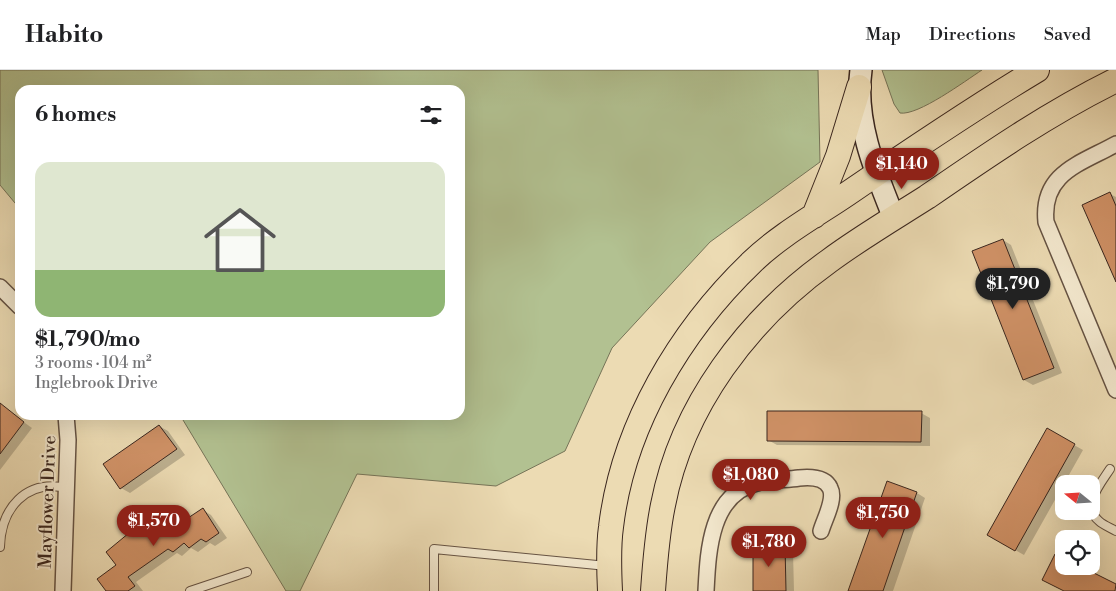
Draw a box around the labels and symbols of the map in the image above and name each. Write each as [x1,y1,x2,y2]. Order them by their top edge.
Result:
pin: $1,140 [861,148,943,190]
pin: $1,790 [972,268,1054,310]
street label: Mayflower Drive [34,435,61,569]
pin: $1,080 [710,458,792,501]
north arrow [1055,475,1100,520]
pin: $1,750 [842,496,924,539]
pin: $1,570 [113,504,195,547]
pin: $1,780 [728,526,810,568]

